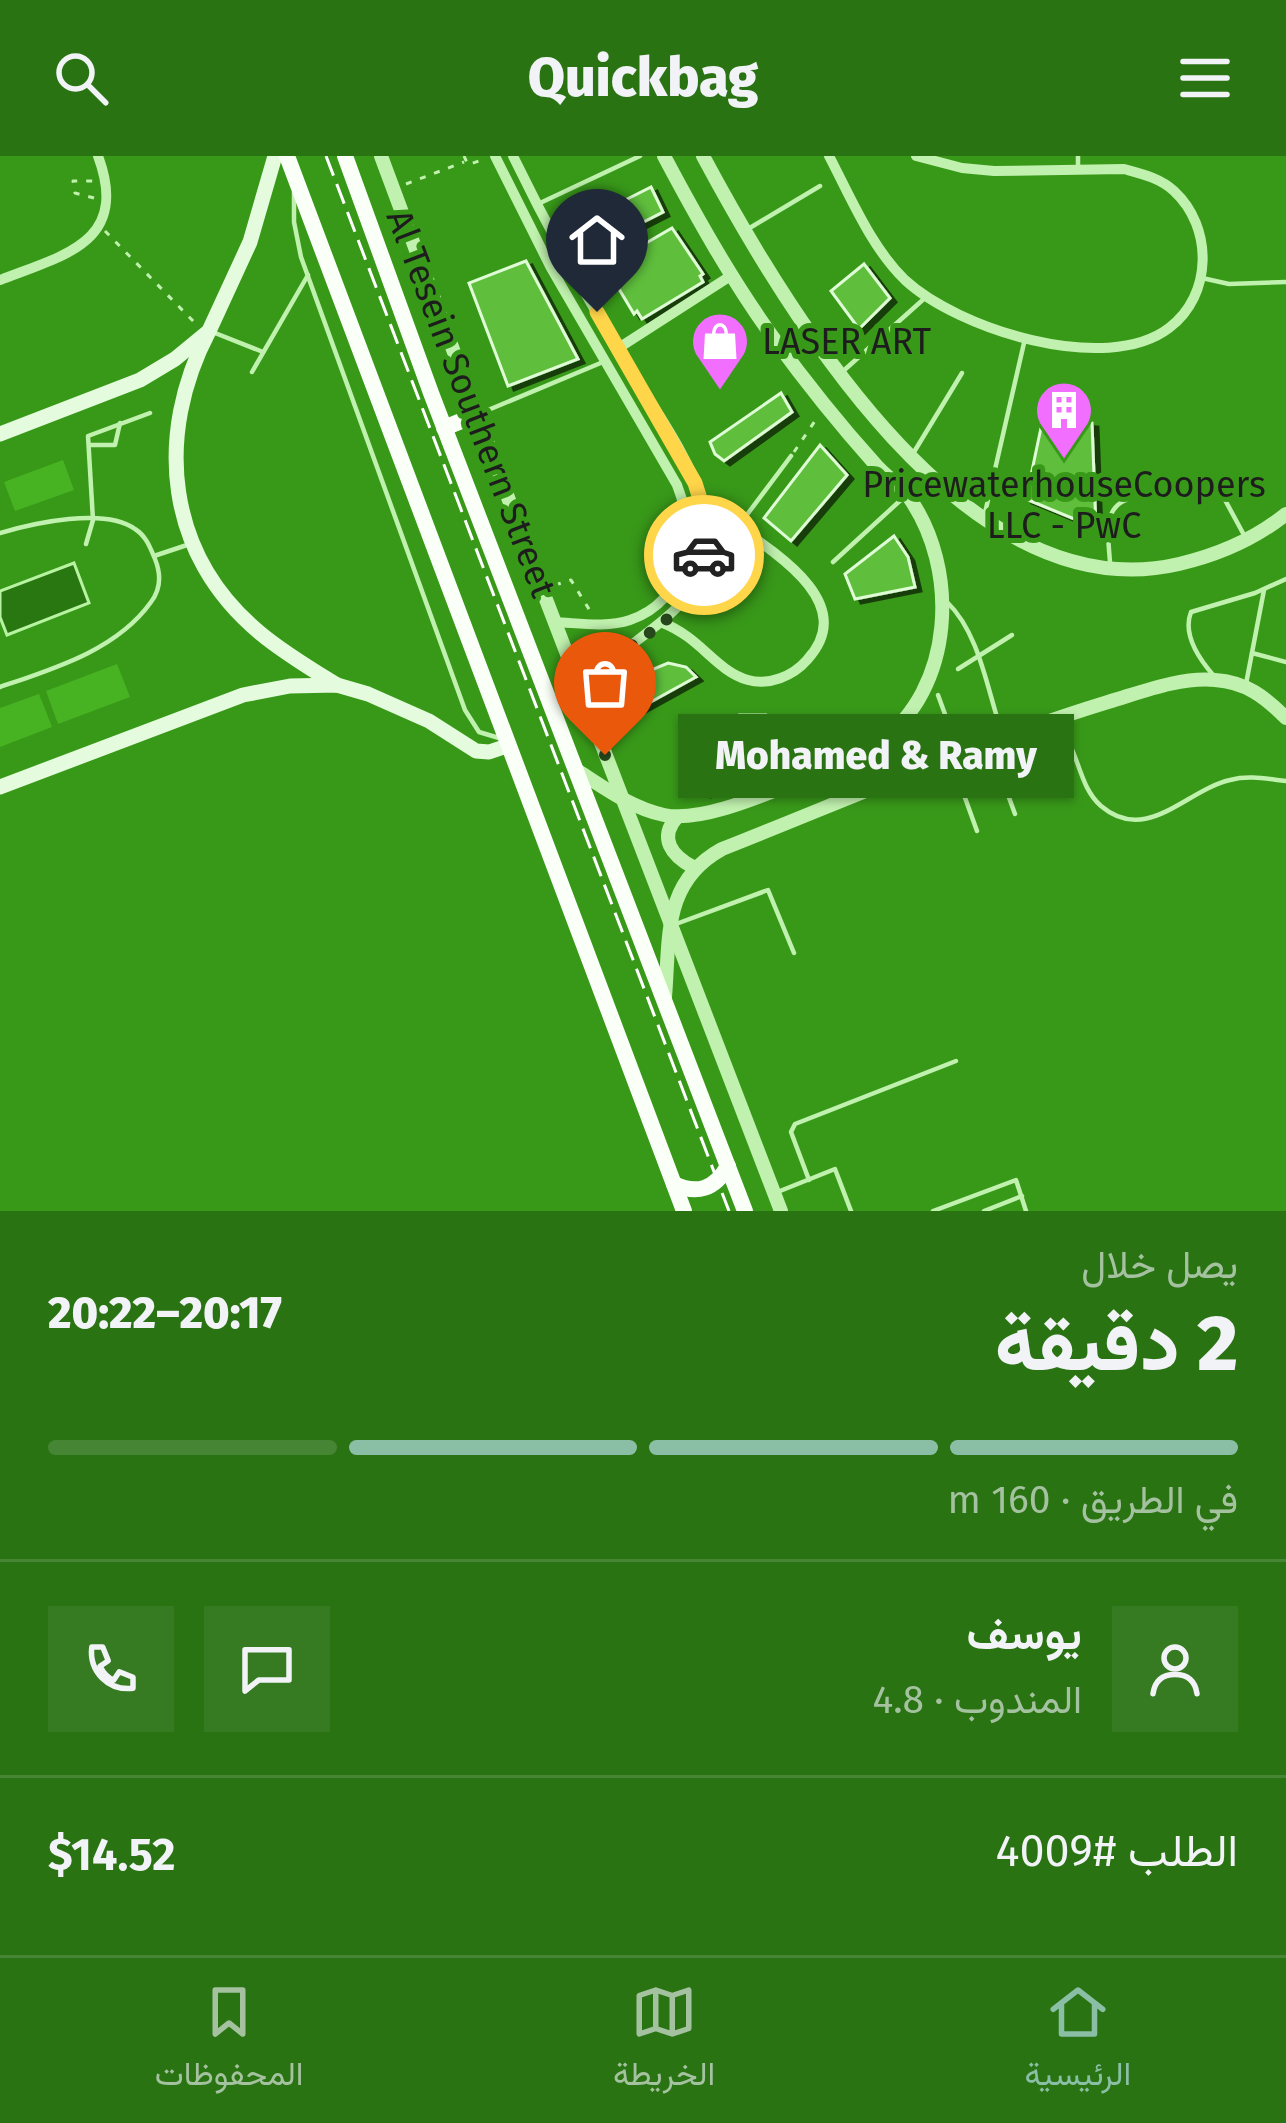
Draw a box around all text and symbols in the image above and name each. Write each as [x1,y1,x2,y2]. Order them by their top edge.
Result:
icon: search [48,45,114,111]
icon: menu [1172,45,1238,111]
text: Quickbag [528,46,758,110]
pin [546,189,648,312]
street label: Al Tesein Southern Street [377,203,565,603]
icon: home [564,207,630,273]
shop icon: LASER ART [689,310,751,392]
place label: LASER ART [762,320,931,364]
building icon: PricewaterhouseCoopers LLC - PwC [1033,379,1095,461]
place label: PricewaterhouseCoopers LLC - PwC [862,463,1266,548]
courier [644,495,764,615]
icon: car [671,522,737,588]
pin [554,632,656,755]
icon: bag [572,650,638,716]
callout: Mohamed & Ramy [677,713,1073,797]
text: Mohamed & Ramy [715,733,1037,779]
text: يصل خلال [1081,1242,1238,1288]
text: 20:17–20:22 [48,1286,282,1340]
text: 2 دقيقة [995,1297,1238,1391]
text: في الطريق · 160 m [947,1477,1238,1523]
button: phone [48,1606,174,1732]
button: chat [204,1606,330,1732]
button: person [1112,1606,1238,1732]
text: يوسف [967,1607,1082,1661]
text: المندوب · 4.8 [872,1677,1082,1723]
text: الطلب #4009 [996,1824,1238,1878]
text: $14.52 [48,1828,175,1882]
tab: المحفوظات [155,1979,303,2103]
tab: الخريطة [613,1979,715,2103]
tab: الرئيسية [1025,1979,1131,2103]

